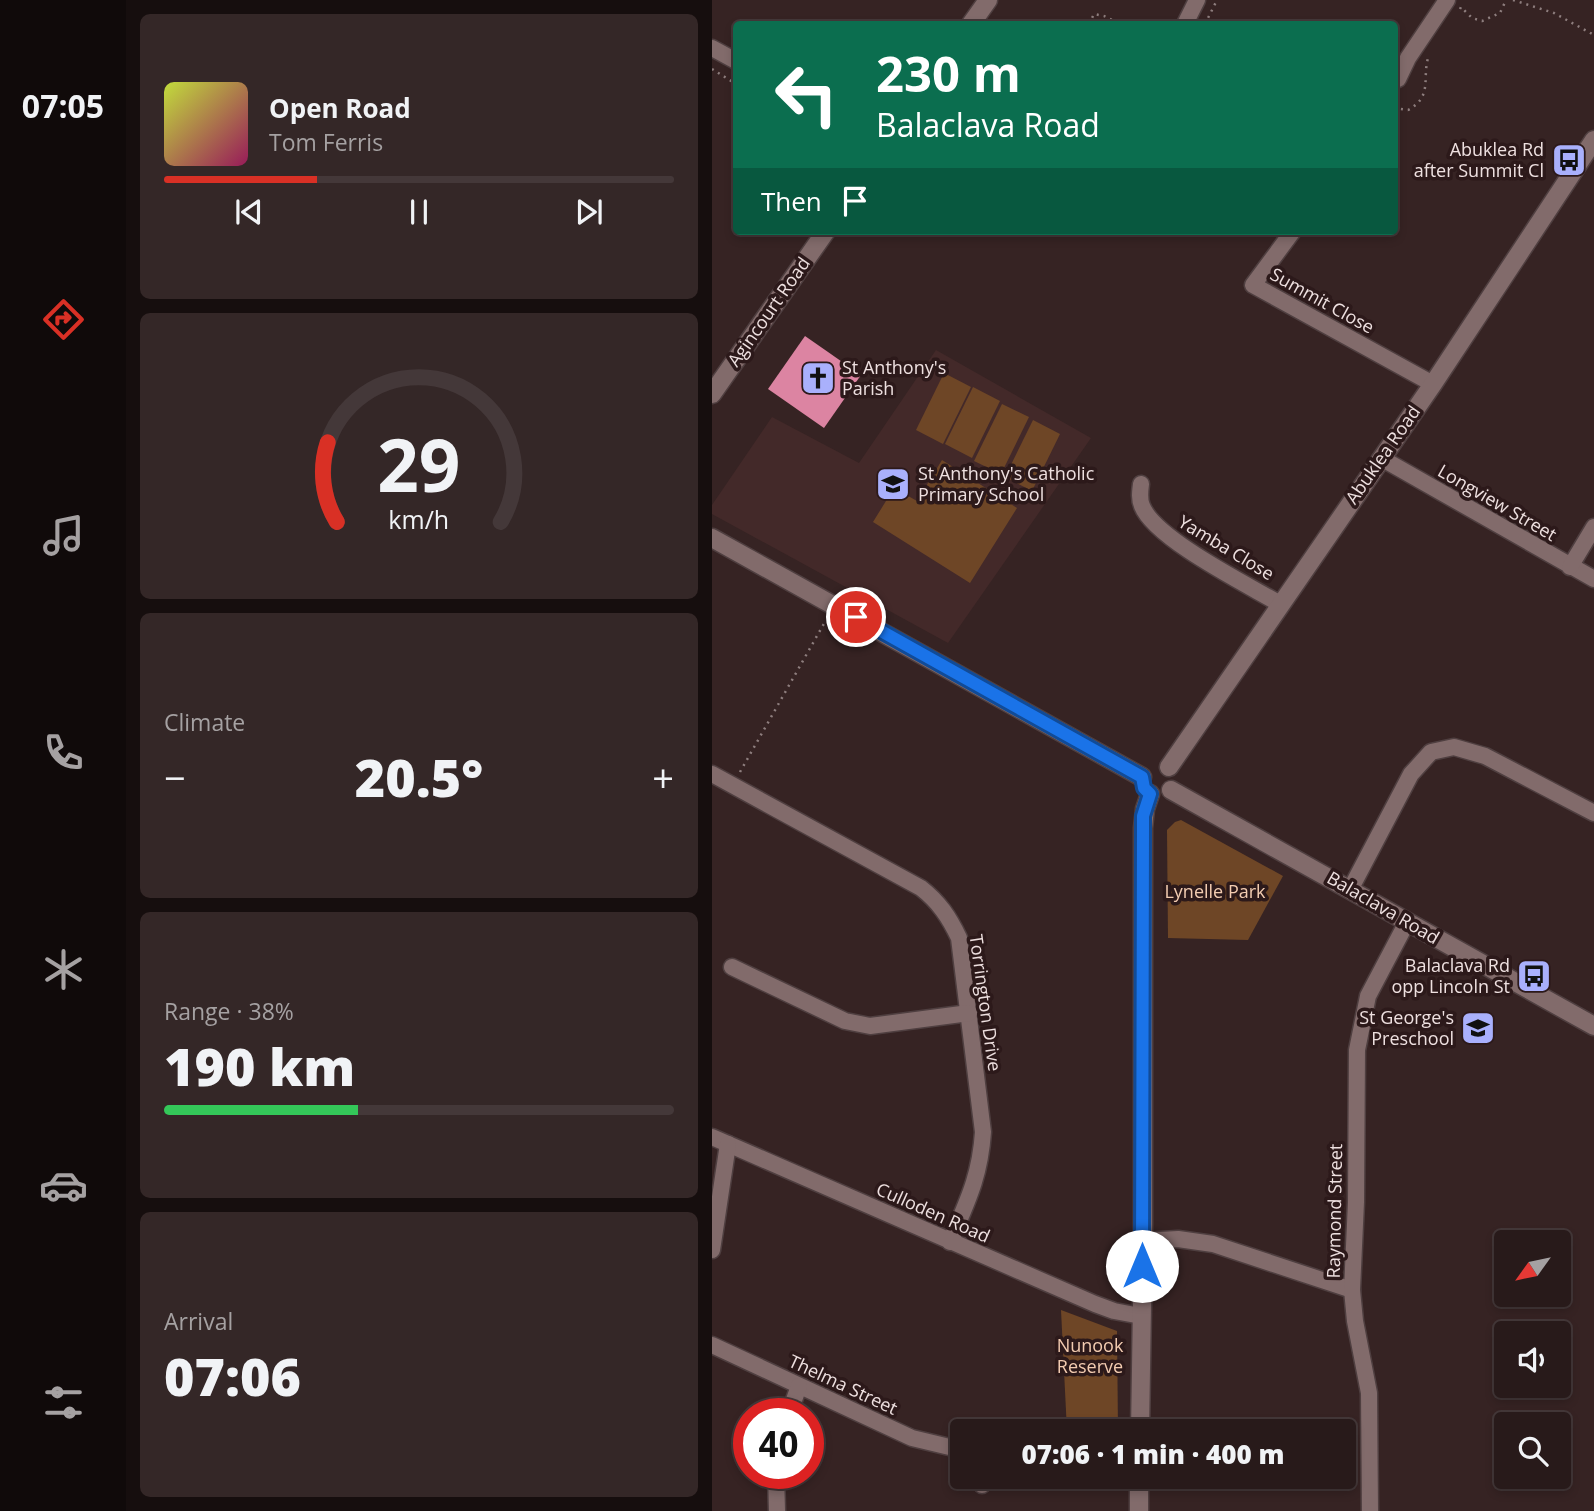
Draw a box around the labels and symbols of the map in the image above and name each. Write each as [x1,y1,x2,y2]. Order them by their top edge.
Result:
place label: Abuklea Rd after Summit Cl [1414,137,1544,182]
bus stop icon: Abuklea Rd after Summit Cl [1550,141,1588,179]
street label: Agincourt Road [721,252,815,371]
street label: Summit Close [1266,262,1379,339]
place label: St Anthony's Parish [842,355,946,400]
church icon: St Anthony's Parish [799,359,837,397]
street label: Abuklea Road [1339,400,1425,508]
street label: Longview Street [1434,458,1561,546]
place label: St Anthony's Catholic Primary School [918,461,1095,506]
school or university icon: St Anthony's Catholic Primary School [874,465,912,503]
street label: Yamba Close [1174,509,1279,585]
pin [826,587,886,647]
street label: Balaclava Road [1323,865,1444,949]
park label: Lynelle Park [1164,879,1266,903]
street label: Torrington Drive [965,933,1007,1073]
place label: Balaclava Rd opp Lincoln St [1391,953,1510,998]
bus stop icon: Balaclava Rd opp Lincoln St [1515,957,1553,995]
place label: St George's Preschool [1359,1005,1454,1050]
school or university icon: St George's Preschool [1459,1009,1497,1047]
street label: Raymond Street [1321,1143,1347,1278]
street label: Culloden Road [873,1176,994,1248]
position arrow [1105,1229,1179,1303]
north arrow [1494,1230,1571,1307]
park label: Nunook Reserve [1057,1333,1124,1378]
street label: Thelma Street [785,1348,902,1420]
speed limit sign: 40 [733,1398,824,1489]

